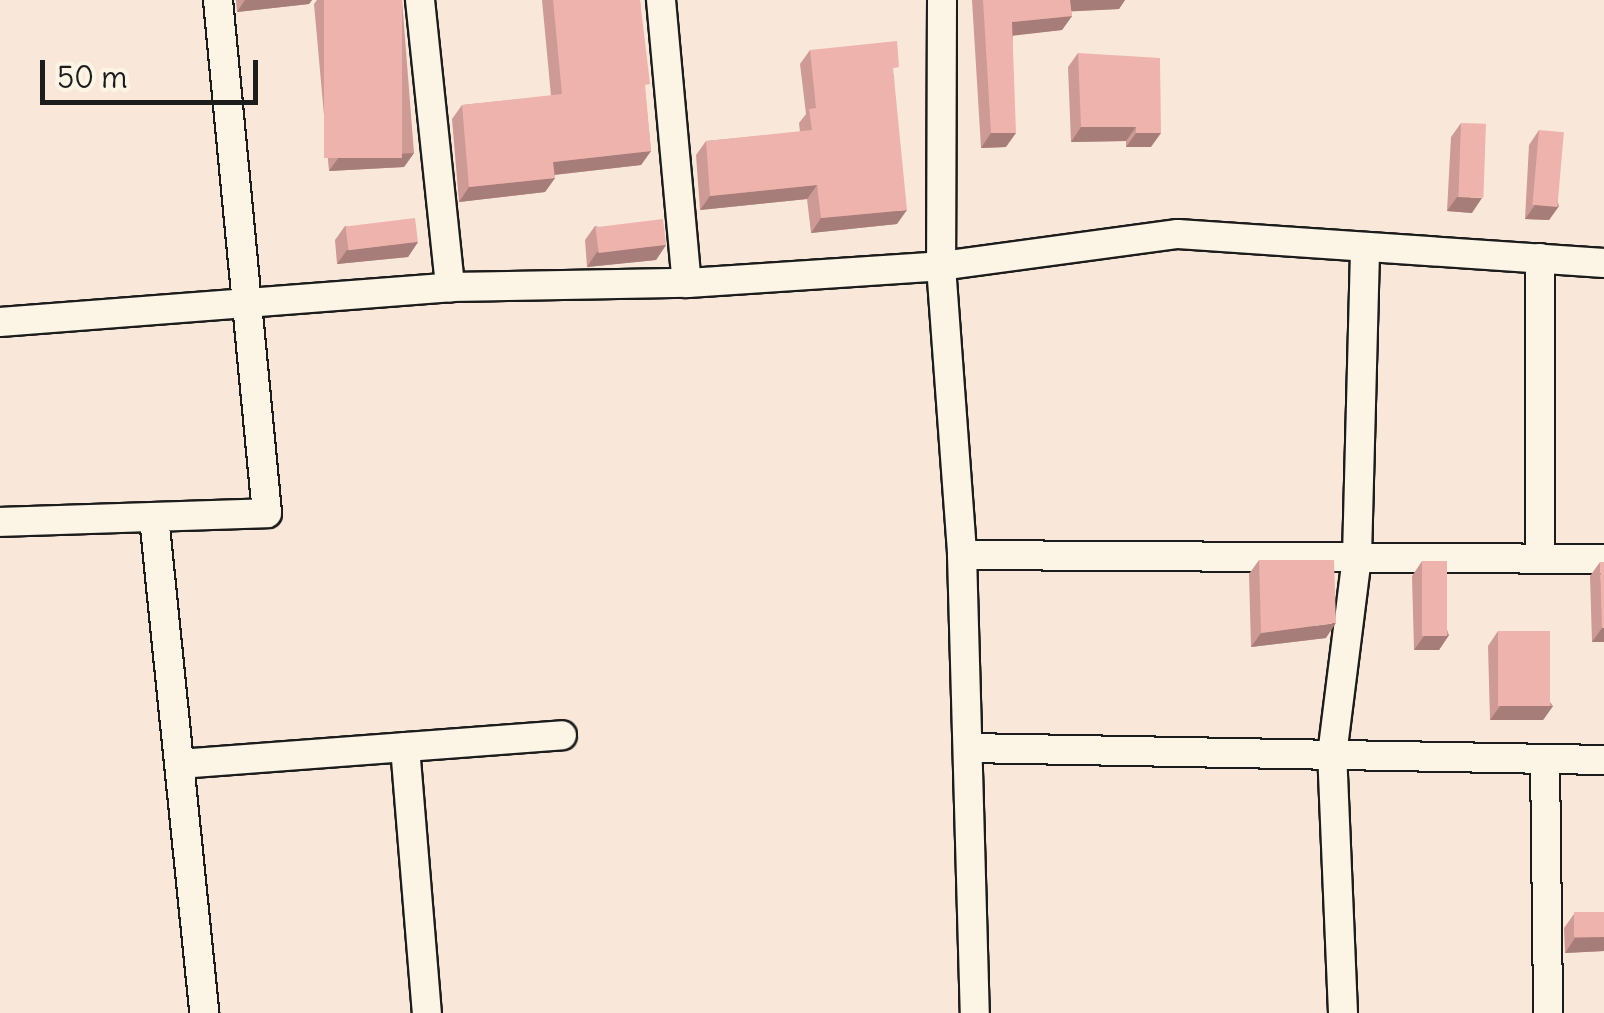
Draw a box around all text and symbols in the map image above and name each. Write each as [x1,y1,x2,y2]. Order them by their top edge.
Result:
scale bar [45,40,262,102]
text: 50 m [57,58,127,96]

